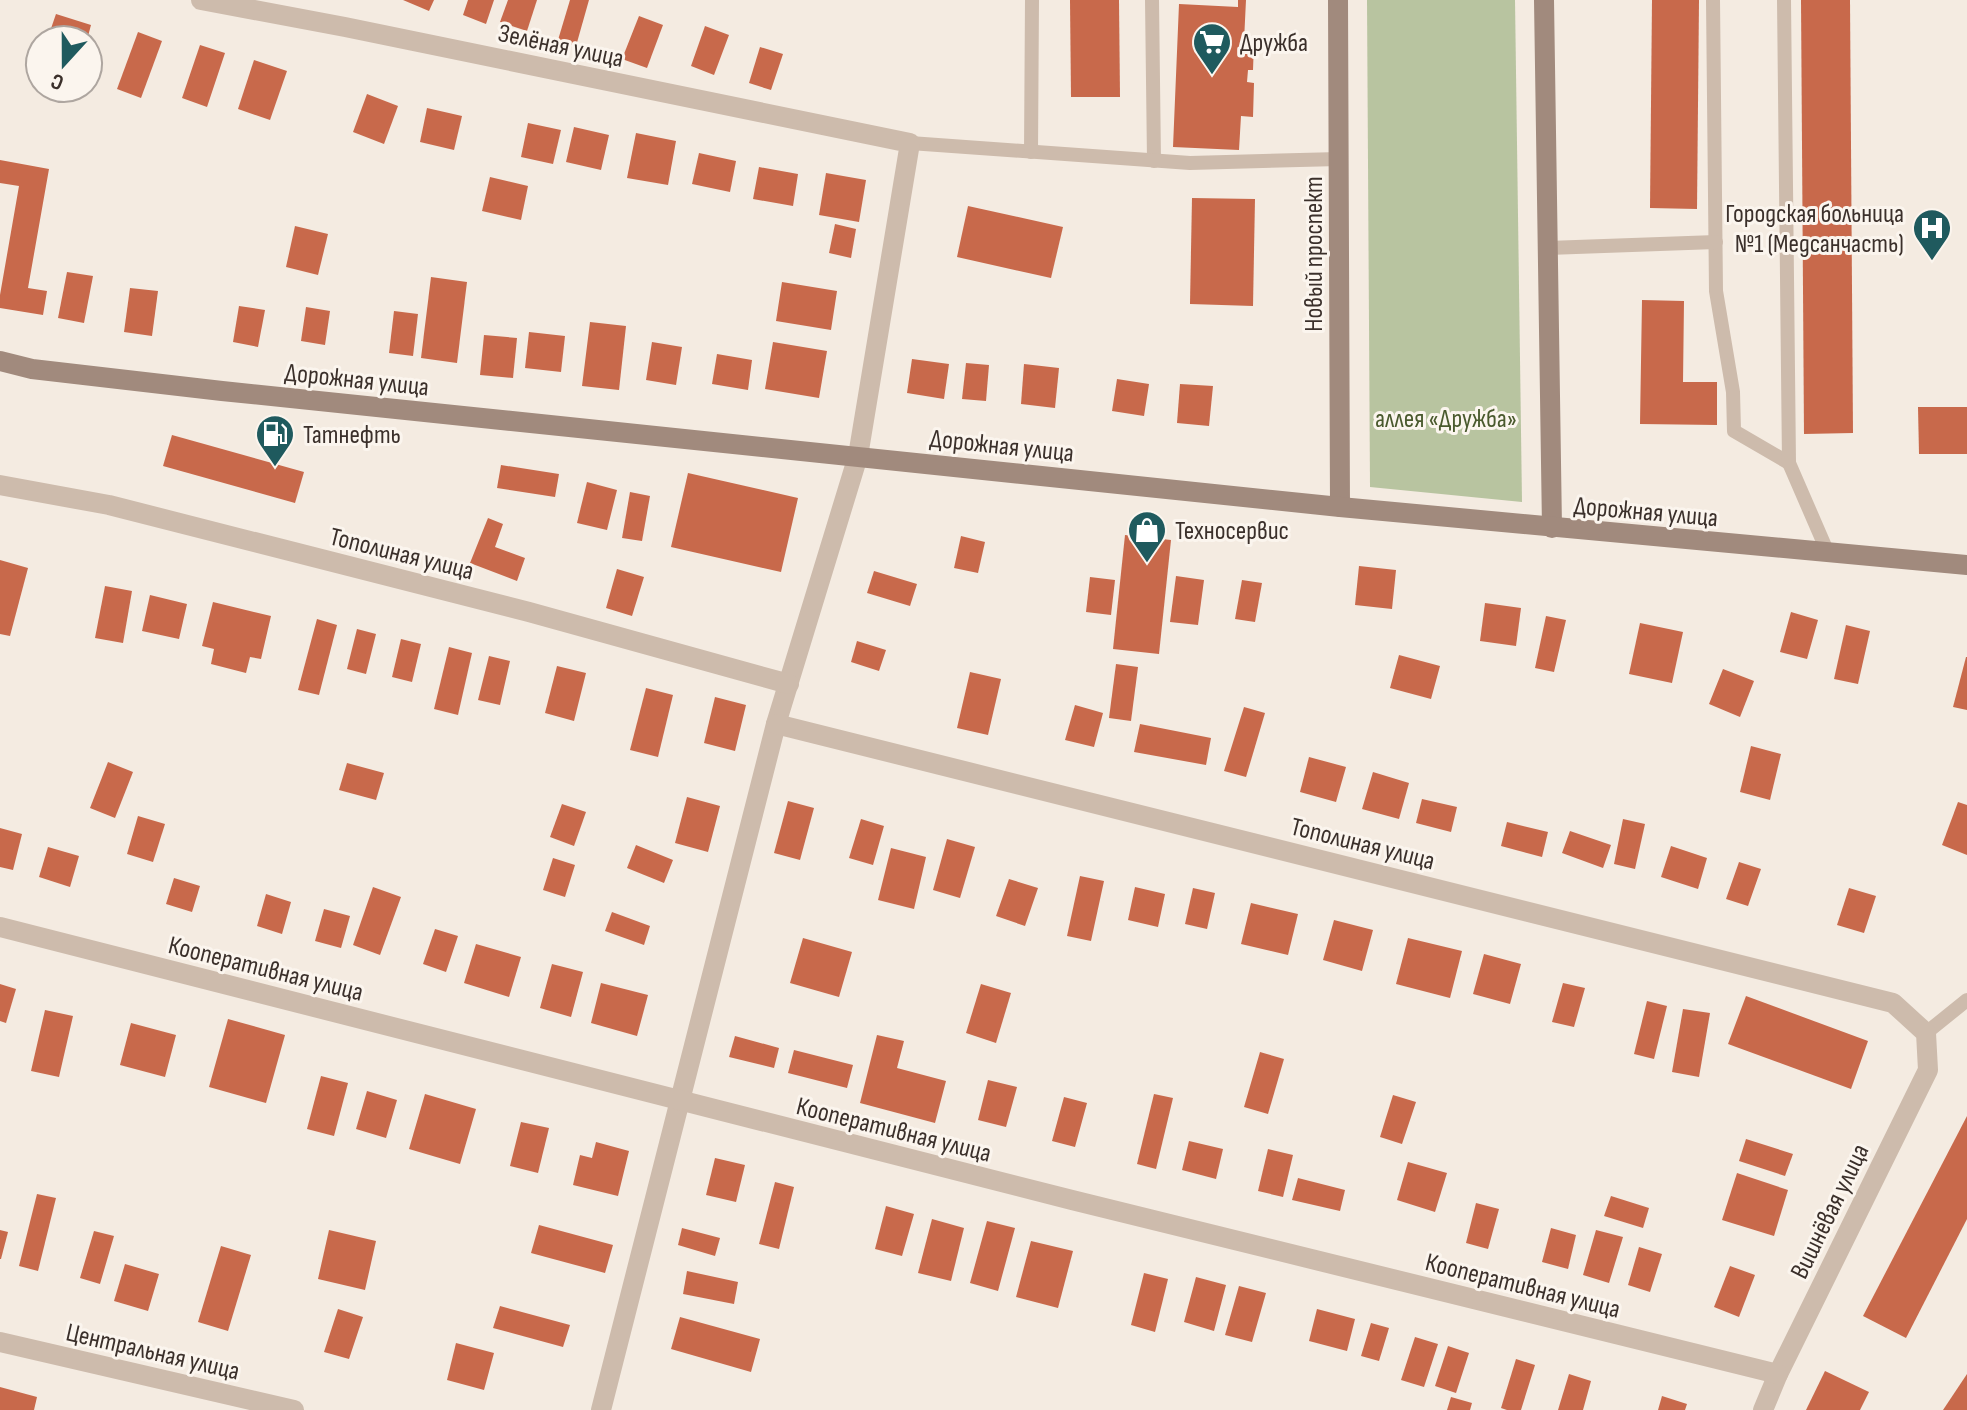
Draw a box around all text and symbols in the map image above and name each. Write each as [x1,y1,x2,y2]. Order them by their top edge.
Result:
street label: Зелёная улица [495,18,626,75]
supermarket icon: Дружба [1191,21,1233,76]
north arrow [24,24,104,104]
place label: Дружба [1240,28,1308,59]
text: С [47,67,67,96]
street label: Новый проспект [1299,176,1330,332]
place label: Городская больница №1 (Медсанчасть) [1725,199,1904,260]
hospital icon: Городская больница №1 (Медсанчасть) [1911,207,1953,262]
street label: Дорожная улица [283,358,430,403]
park label: аллея «Дружба» [1375,404,1517,435]
fuel station icon: Татнефть [254,413,296,468]
place label: Татнефть [303,420,401,451]
street label: Дорожная улица [928,424,1075,469]
street label: Дорожная улица [1572,491,1719,534]
shop icon: Техносервис [1126,509,1168,564]
place label: Техносервис [1175,516,1289,547]
street label: Тополиная улица [326,522,477,587]
street label: Тополиная улица [1287,812,1438,877]
street label: Кооперативная улица [165,930,366,1009]
street label: Кооперативная улица [793,1091,994,1170]
street label: Вишнёвая улица [1784,1139,1876,1284]
street label: Кооперативная улица [1422,1247,1623,1326]
street label: Центральная улица [63,1317,242,1387]

